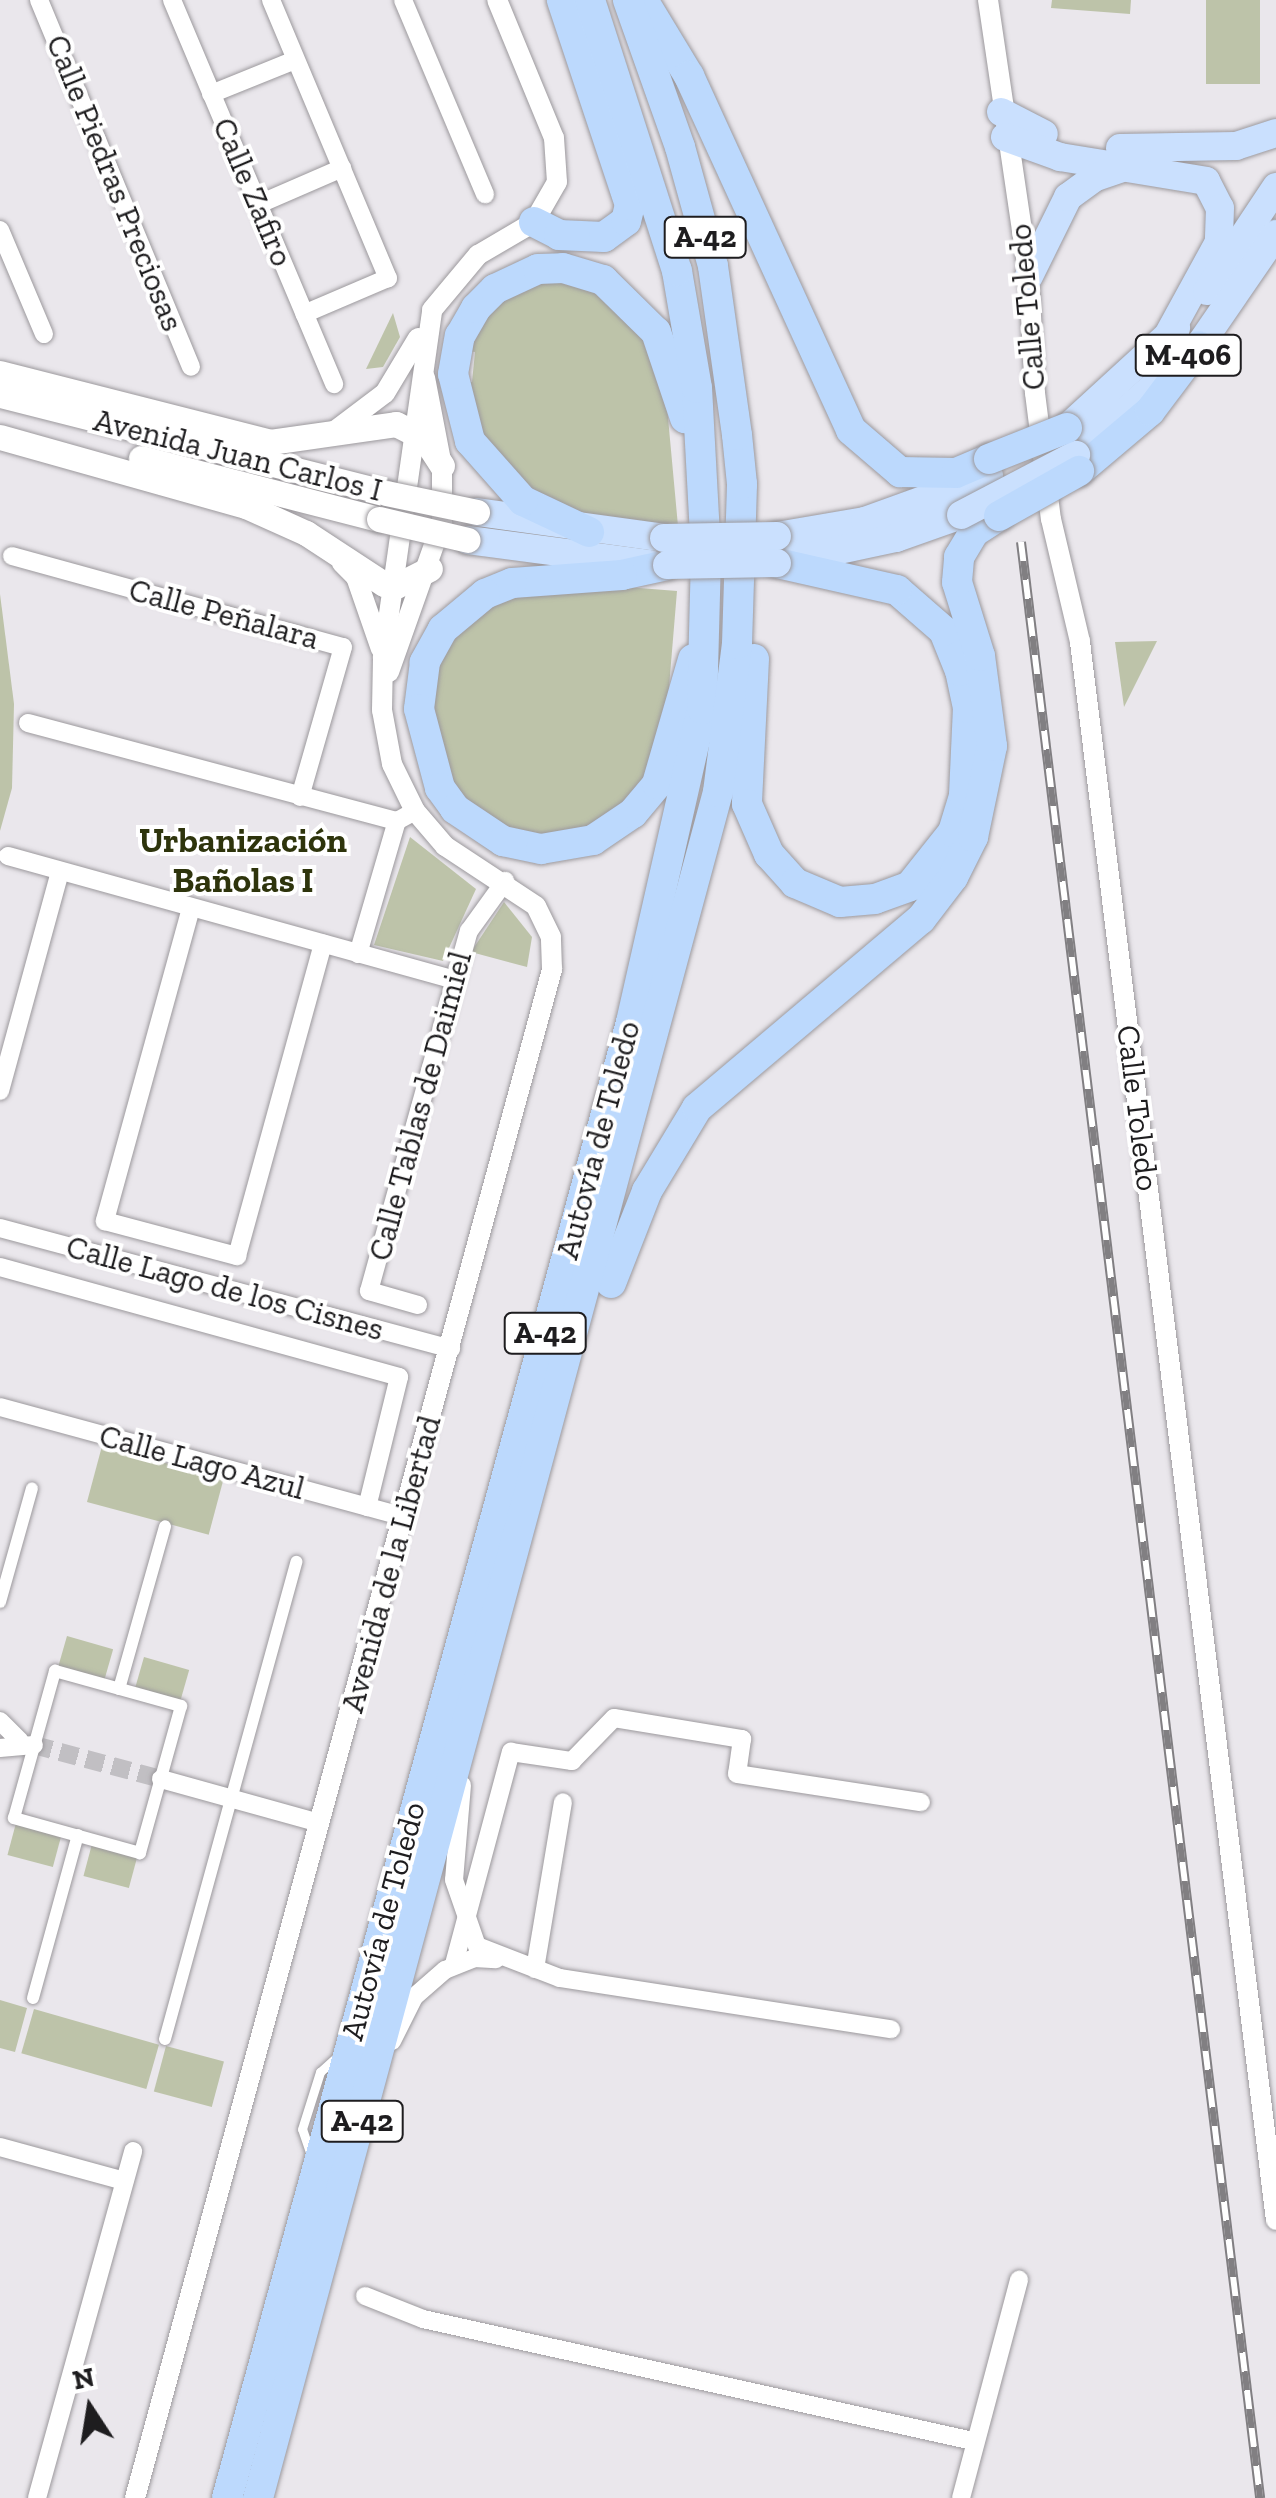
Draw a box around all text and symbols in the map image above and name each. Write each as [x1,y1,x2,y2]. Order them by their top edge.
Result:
street label: Calle Piedras Preciosas [38,29,192,337]
street label: Calle Zafiro [205,112,301,272]
road number: A-42 [662,212,748,262]
street label: Calle Toledo [1001,222,1053,392]
road number: M-406 [1133,330,1243,380]
street label: Avenida Juan Carlos I [90,401,386,509]
street label: Calle Peñalara [125,570,323,658]
district label: Urbanización Bañolas I [139,819,347,901]
street label: Calle Tablas de Daimiel [360,947,480,1265]
street label: Autovía de Toledo [548,1016,648,1264]
street label: Calle Toledo [1109,1023,1167,1193]
street label: Calle Lago de los Cisnes [62,1227,388,1349]
road number: A-42 [502,1308,588,1358]
street label: Avenida de la Libertad [333,1411,449,1717]
street label: Calle Lago Azul [95,1416,309,1508]
street label: Autovía de Toledo [333,1797,433,2045]
road number: A-42 [320,2096,404,2146]
north arrow [40,2358,140,2458]
text: N [70,2360,97,2397]

